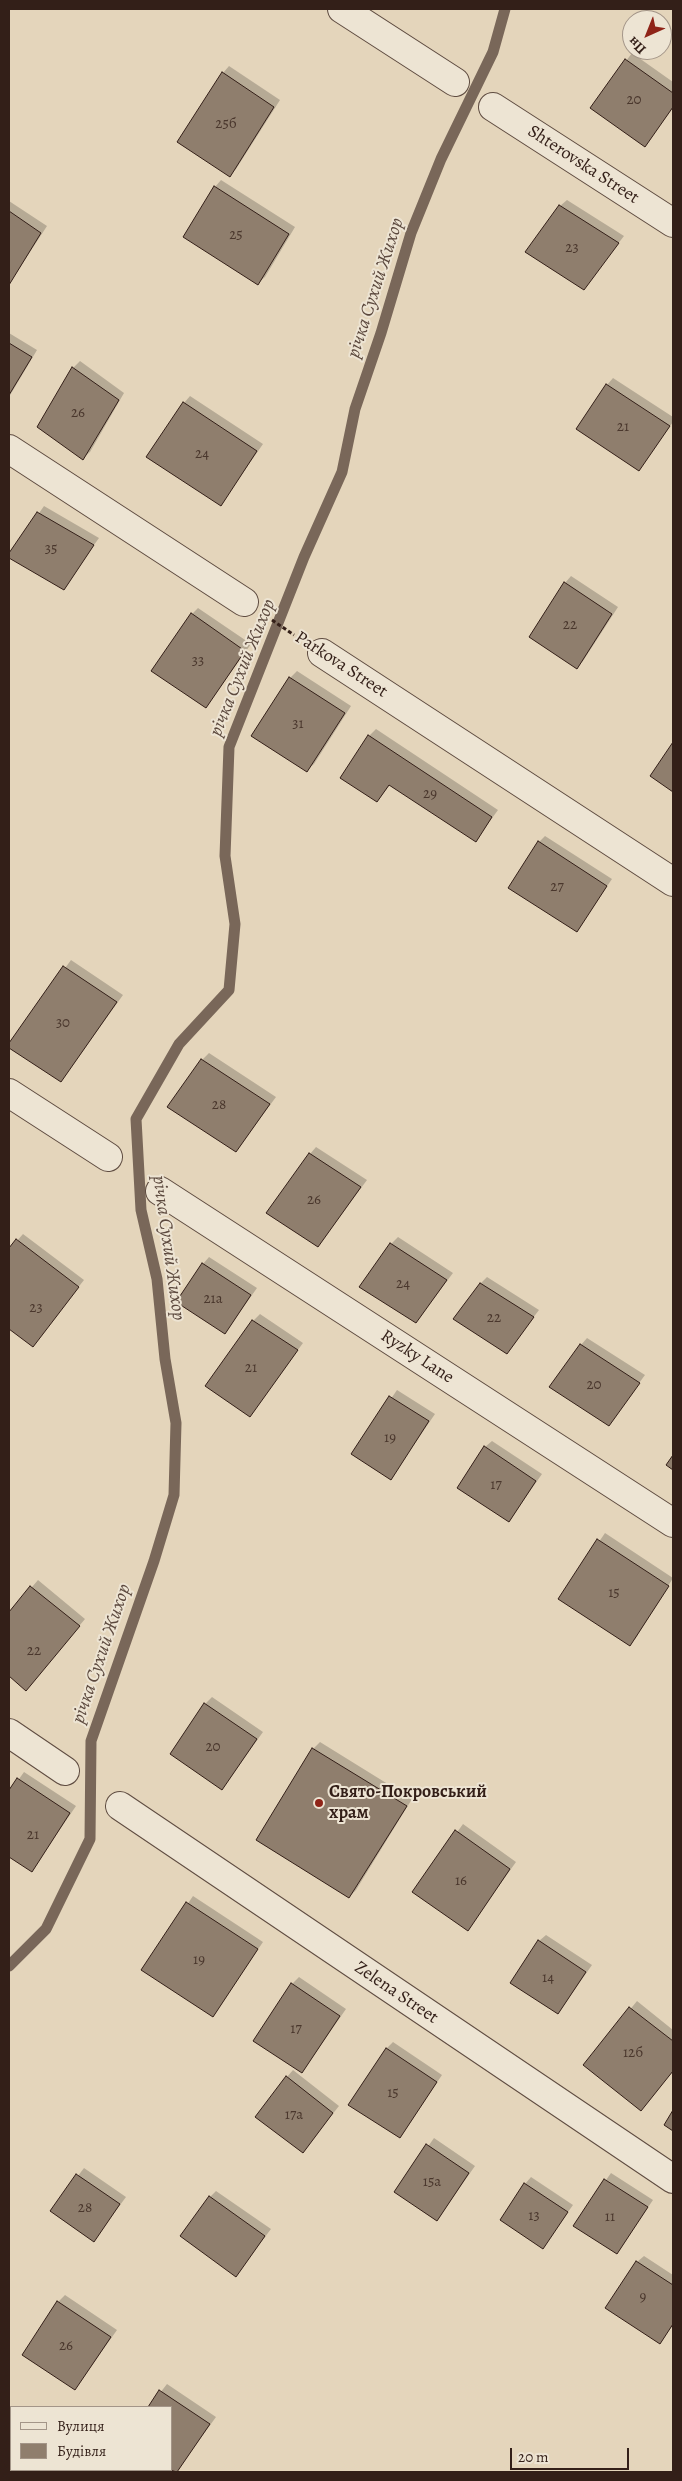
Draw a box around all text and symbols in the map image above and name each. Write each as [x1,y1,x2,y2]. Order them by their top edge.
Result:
north arrow [622,10,672,60]
text: Пн [624,32,650,59]
house number: 20 [626,91,642,109]
house number: 25б [215,115,237,133]
street label: Shterovska Street [523,121,643,209]
water label: річка Сухий Жихор [343,215,409,361]
house number: 25 [229,226,243,244]
house number: 23 [565,239,579,257]
house number: 26 [71,404,85,422]
house number: 21 [617,418,629,436]
house number: 24 [195,445,209,463]
house number: 35 [45,540,57,558]
water label: річка Сухий Жихор [205,596,281,740]
house number: 22 [563,616,577,634]
street label: Parkova Street [291,627,391,703]
house number: 33 [192,652,204,670]
house number: 31 [292,715,304,733]
house number: 29 [423,785,437,803]
house number: 27 [550,878,564,896]
house number: 30 [56,1014,70,1032]
house number: 28 [212,1096,226,1114]
water label: річка Сухий Жихор [147,1174,189,1322]
house number: 26 [307,1191,321,1209]
house number: 24 [396,1275,410,1293]
house number: 21а [203,1290,223,1308]
house number: 23 [29,1299,43,1317]
house number: 22 [487,1309,501,1327]
street label: Ryzky Lane [376,1325,458,1389]
house number: 21 [245,1359,257,1377]
house number: 20 [586,1376,602,1394]
house number: 19 [384,1429,396,1447]
house number: 17 [490,1476,502,1494]
water label: річка Сухий Жихор [67,1581,137,1727]
house number: 15 [608,1584,620,1602]
house number: 22 [27,1642,41,1660]
house number: 20 [205,1738,221,1756]
place label: Свято-Покровський храм [329,1782,487,1825]
marker: Свято-Покровський храм [313,1797,325,1809]
house number: 21 [27,1826,39,1844]
house number: 16 [455,1872,467,1890]
house number: 19 [193,1951,205,1969]
street label: Zelena Street [350,1957,442,2029]
house number: 14 [542,1969,554,1987]
house number: 17 [290,2020,302,2038]
house number: 12б [623,2044,643,2062]
house number: 15 [387,2084,399,2102]
house number: 17а [285,2106,303,2124]
house number: 15а [423,2173,441,2191]
house number: 28 [78,2199,92,2217]
house number: 13 [528,2207,540,2225]
house number: 11 [605,2208,615,2226]
house number: 9 [640,2288,646,2306]
house number: 26 [59,2337,73,2355]
legend [10,2406,172,2471]
text: Вулиця [57,2416,104,2436]
scale bar [512,2438,631,2470]
text: Будівля [57,2441,106,2461]
text: 20 m [518,2447,549,2467]

